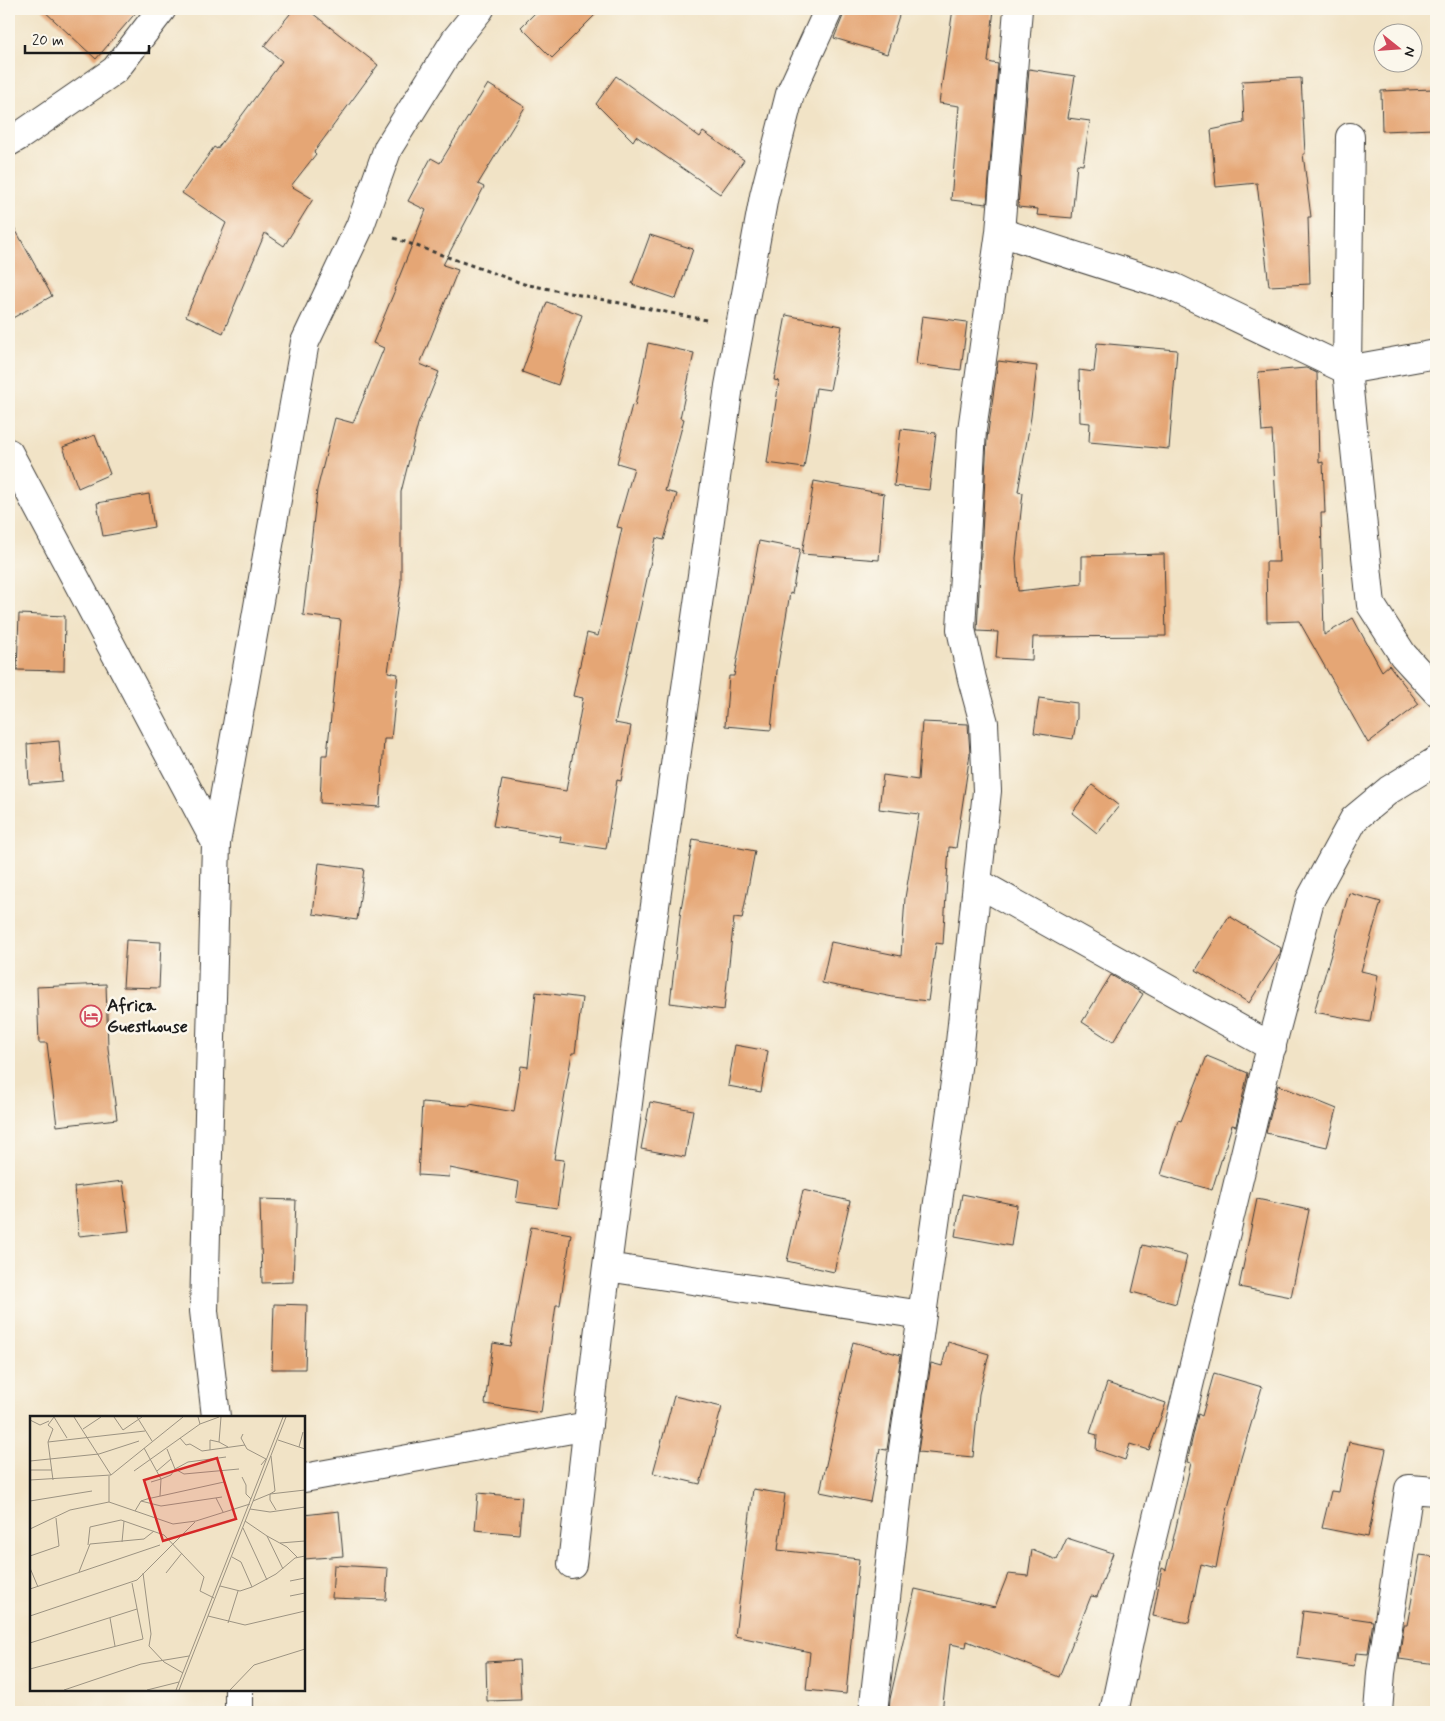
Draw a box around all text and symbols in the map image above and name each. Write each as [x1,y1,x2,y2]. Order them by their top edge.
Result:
scale bar [25,22,149,54]
north arrow [1372,22,1422,72]
text: 20 m [32,31,64,51]
text: N [1400,44,1419,59]
place label: Africa Guesthouse [107,994,188,1039]
hotel icon: Africa Guesthouse [79,1004,103,1028]
inset map [30,1416,305,1691]

